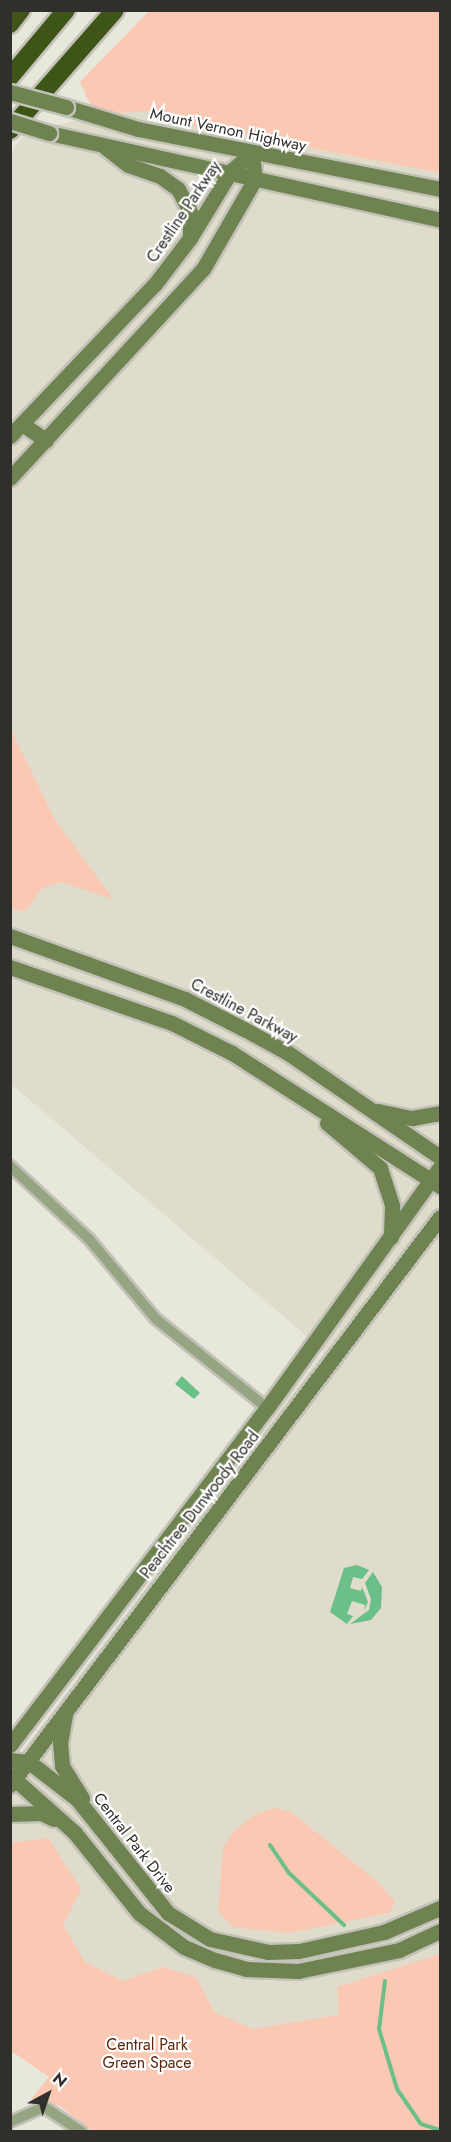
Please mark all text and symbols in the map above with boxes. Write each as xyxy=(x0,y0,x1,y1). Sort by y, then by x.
street label: Mount Vernon Highway xyxy=(148,104,308,156)
street label: Crestline Parkway xyxy=(143,158,225,266)
street label: Crestline Parkway xyxy=(187,975,301,1047)
street label: Peachtree Dunwoody Road xyxy=(136,1427,264,1583)
street label: Central Park Drive xyxy=(89,1789,179,1897)
park label: Central Park Green Space xyxy=(103,2035,191,2073)
north arrow xyxy=(18,2064,78,2124)
text: N xyxy=(48,2067,72,2093)

